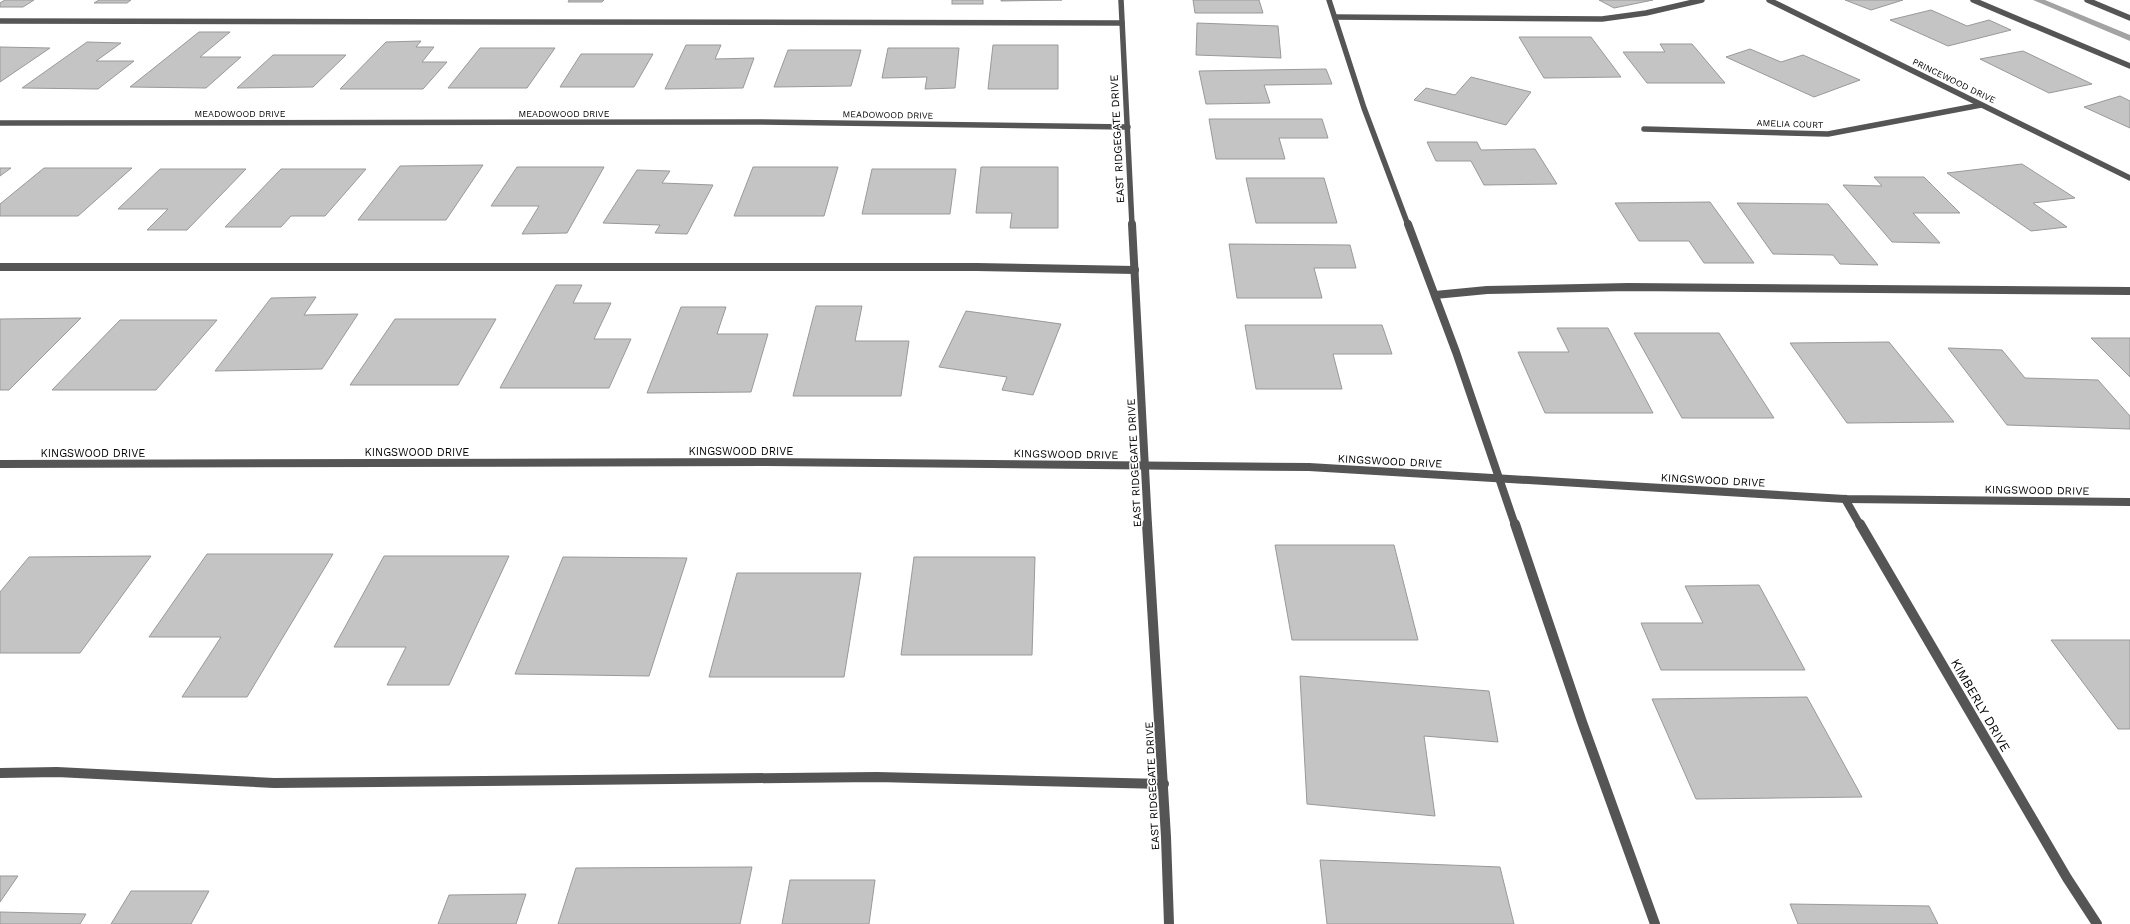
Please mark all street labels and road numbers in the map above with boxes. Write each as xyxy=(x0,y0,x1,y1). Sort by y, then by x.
street label: PRINCEWOOD DRIVE xyxy=(1911,57,1997,106)
street label: EAST RIDGEGATE DRIVE xyxy=(1108,74,1127,204)
street label: MEADOWOOD DRIVE xyxy=(195,109,286,119)
street label: MEADOWOOD DRIVE xyxy=(519,109,610,119)
street label: MEADOWOOD DRIVE xyxy=(842,109,934,121)
street label: AMELIA COURT xyxy=(1757,118,1824,130)
street label: EAST RIDGEGATE DRIVE xyxy=(1125,398,1144,528)
street label: KINGSWOOD DRIVE xyxy=(689,445,793,458)
street label: KINGSWOOD DRIVE xyxy=(365,446,469,459)
street label: KINGSWOOD DRIVE xyxy=(41,447,145,460)
street label: KINGSWOOD DRIVE xyxy=(1014,447,1118,462)
street label: KINGSWOOD DRIVE xyxy=(1337,452,1443,471)
street label: KINGSWOOD DRIVE xyxy=(1660,471,1766,490)
street label: KINGSWOOD DRIVE xyxy=(1985,483,2089,498)
street label: KIMBERLY DRIVE xyxy=(1948,656,2013,755)
street label: EAST RIDGEGATE DRIVE xyxy=(1143,721,1162,851)

